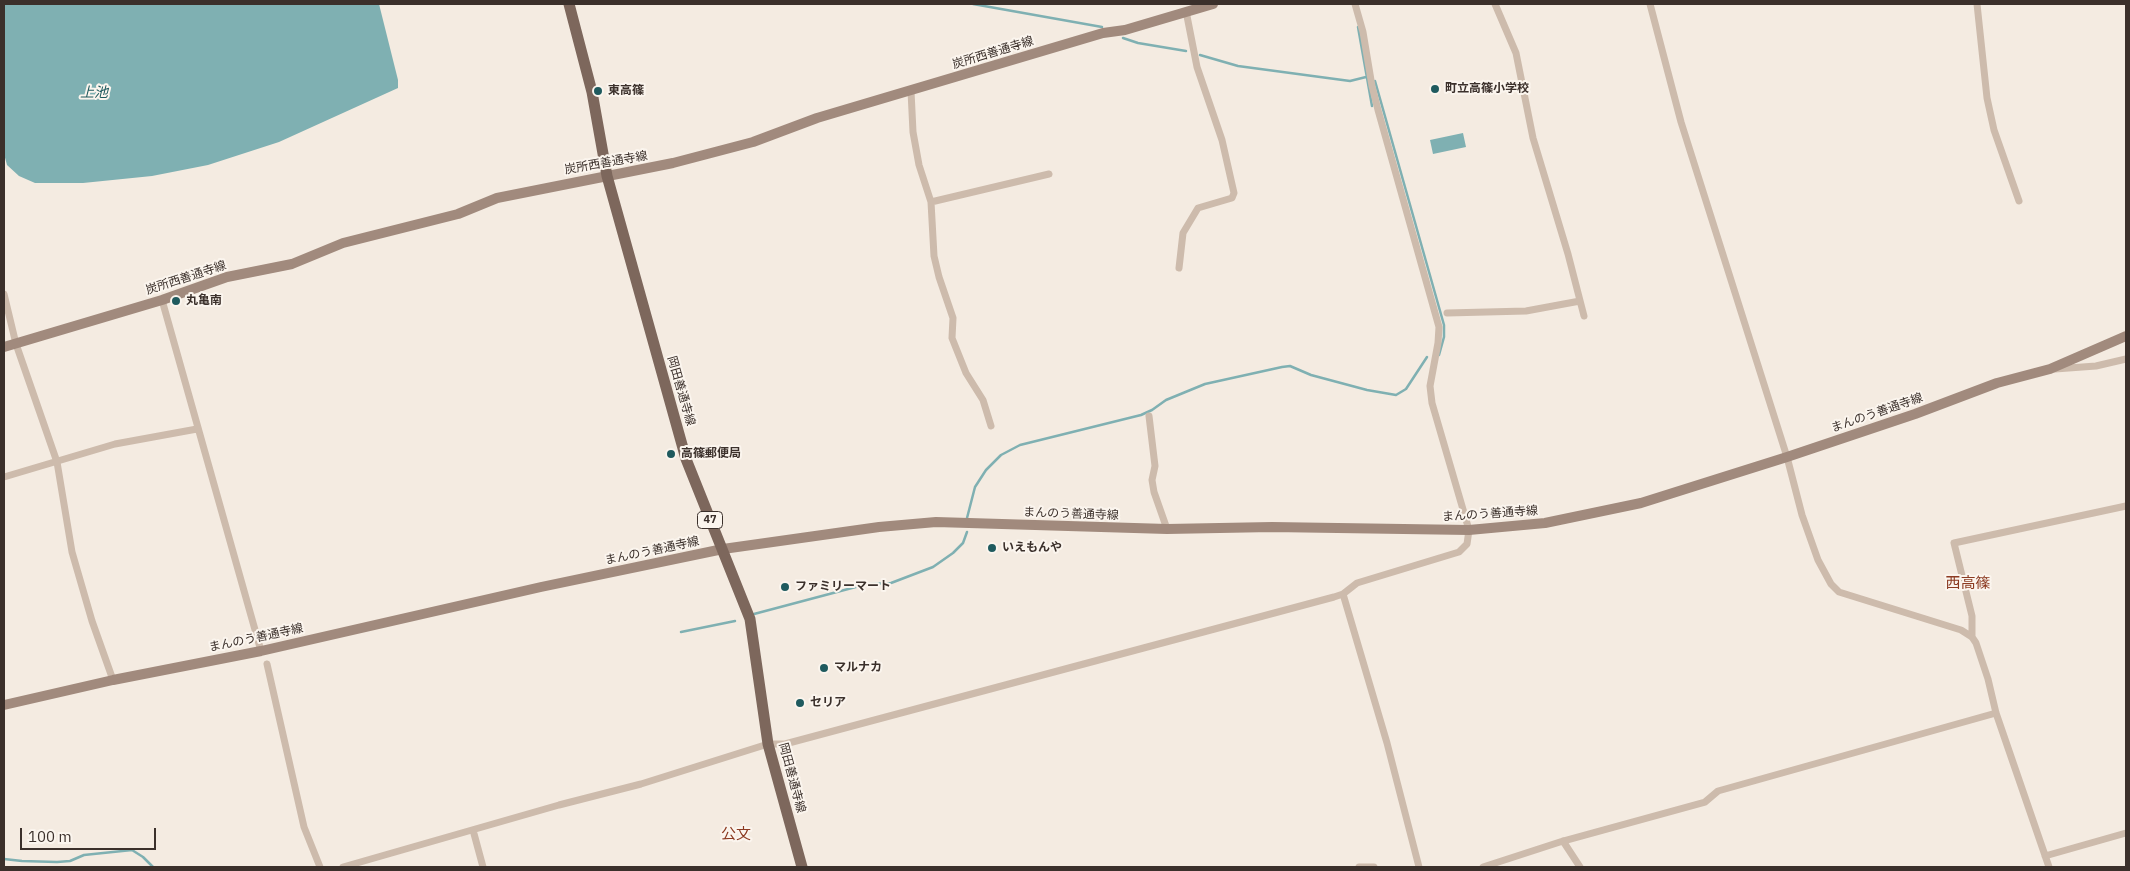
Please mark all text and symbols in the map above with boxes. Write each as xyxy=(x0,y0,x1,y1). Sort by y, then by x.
street label: 炭所西善通寺線 xyxy=(951,34,1035,72)
place label: 町立高篠小学校 xyxy=(1445,82,1529,96)
marker: 町立高篠小学校 xyxy=(1429,83,1441,95)
place label: 東高篠 xyxy=(608,84,644,98)
water label: 上池 xyxy=(80,85,108,101)
marker: 東高篠 xyxy=(592,85,604,97)
street label: 炭所西善通寺線 xyxy=(563,149,649,177)
street label: 炭所西善通寺線 xyxy=(144,258,228,298)
place label: 丸亀南 xyxy=(186,294,222,308)
marker: 丸亀南 xyxy=(170,295,182,307)
street label: 岡田善通寺線 xyxy=(664,354,698,428)
street label: まんのう善通寺線 xyxy=(1829,391,1925,435)
place label: 高篠郵便局 xyxy=(681,447,741,461)
marker: 高篠郵便局 xyxy=(665,448,677,460)
street label: まんのう善通寺線 xyxy=(1442,503,1538,525)
street label: まんのう善通寺線 xyxy=(1023,505,1119,523)
road number: 47 xyxy=(698,512,722,528)
street label: まんのう善通寺線 xyxy=(604,534,700,568)
place label: いえもんや xyxy=(1002,541,1062,555)
marker: いえもんや xyxy=(986,542,998,554)
district label: 西高篠 xyxy=(1946,575,1990,593)
place label: ファミリーマート xyxy=(795,580,891,594)
marker: ファミリーマート xyxy=(779,581,791,593)
street label: まんのう善通寺線 xyxy=(208,621,304,655)
place label: マルナカ xyxy=(834,661,882,675)
marker: マルナカ xyxy=(818,662,830,674)
place label: セリア xyxy=(810,696,846,710)
marker: セリア xyxy=(794,697,806,709)
street label: 岡田善通寺線 xyxy=(776,741,808,815)
scale bar xyxy=(22,818,159,850)
district label: 公文 xyxy=(721,826,751,844)
text: 100 m xyxy=(28,827,72,846)

